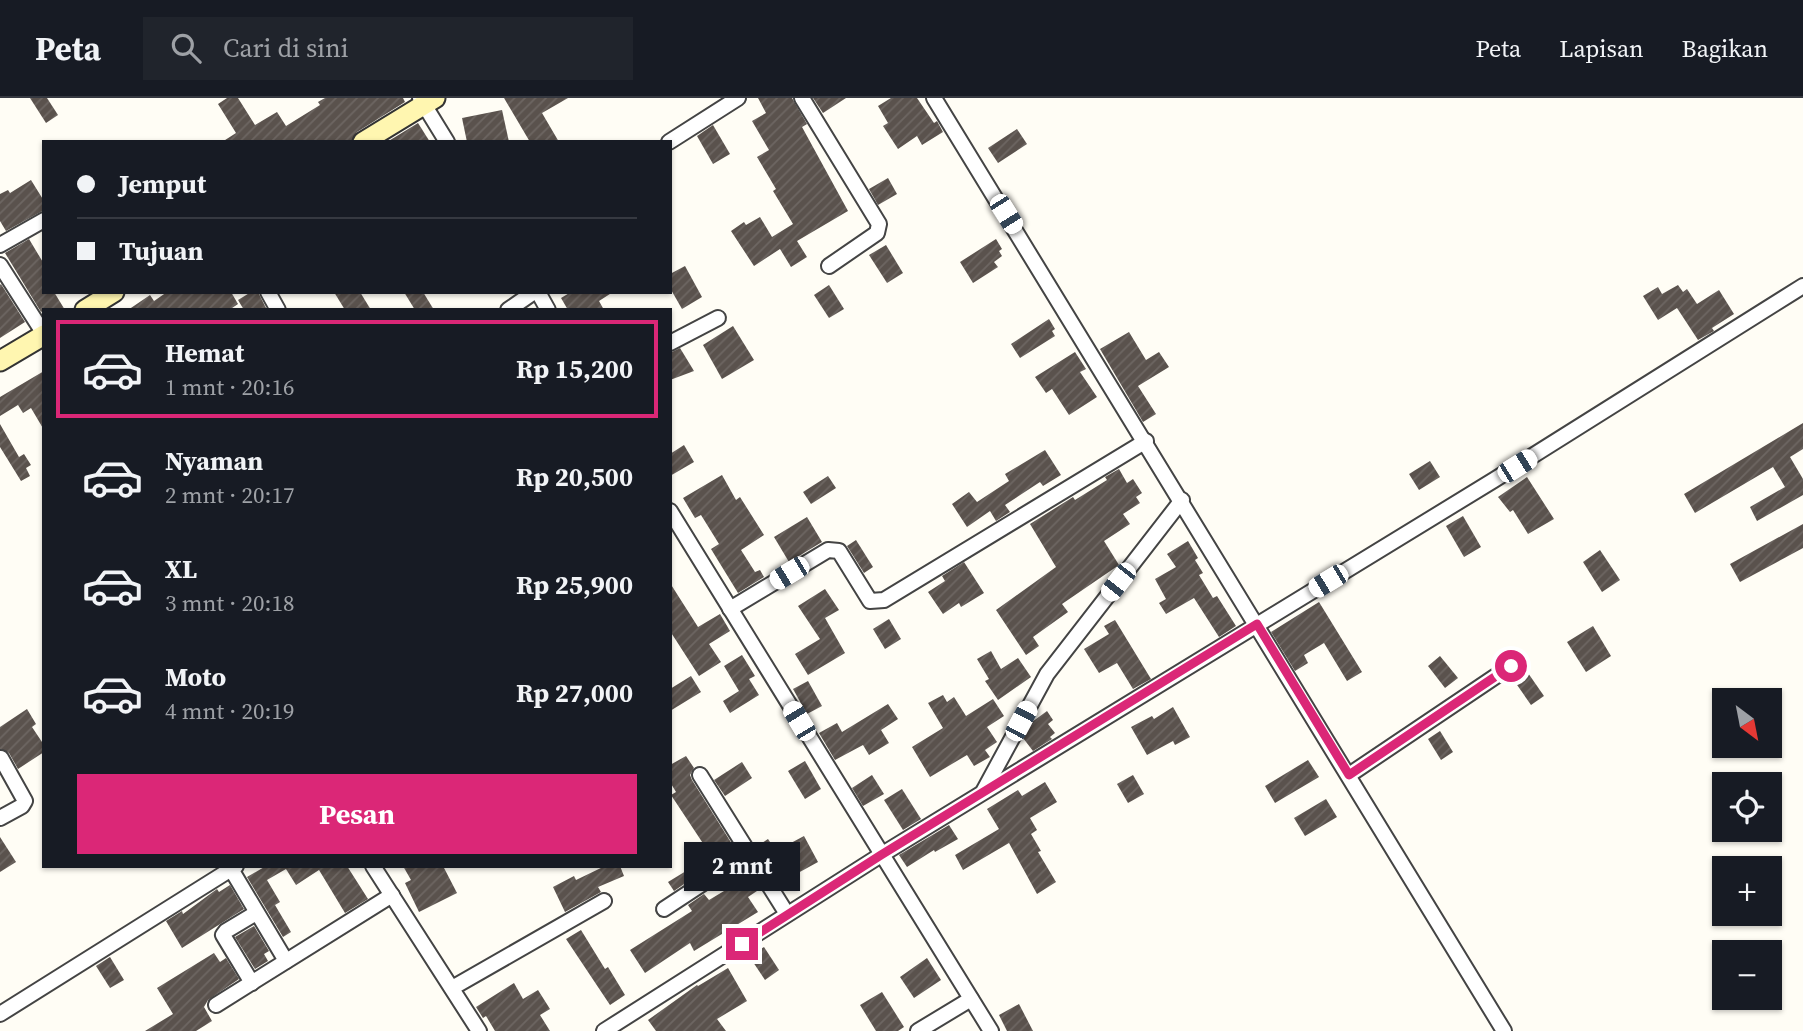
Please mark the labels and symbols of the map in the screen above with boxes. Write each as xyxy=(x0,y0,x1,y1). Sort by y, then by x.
car xyxy=(986,191,1027,237)
car xyxy=(1494,446,1541,486)
car xyxy=(766,553,813,593)
car xyxy=(1097,559,1140,605)
car xyxy=(1305,561,1352,601)
route start xyxy=(1495,650,1527,682)
north arrow xyxy=(1712,688,1782,758)
car xyxy=(780,698,819,744)
car xyxy=(1002,698,1041,744)
callout: 2 mnt xyxy=(684,842,800,892)
route end xyxy=(726,928,758,960)

